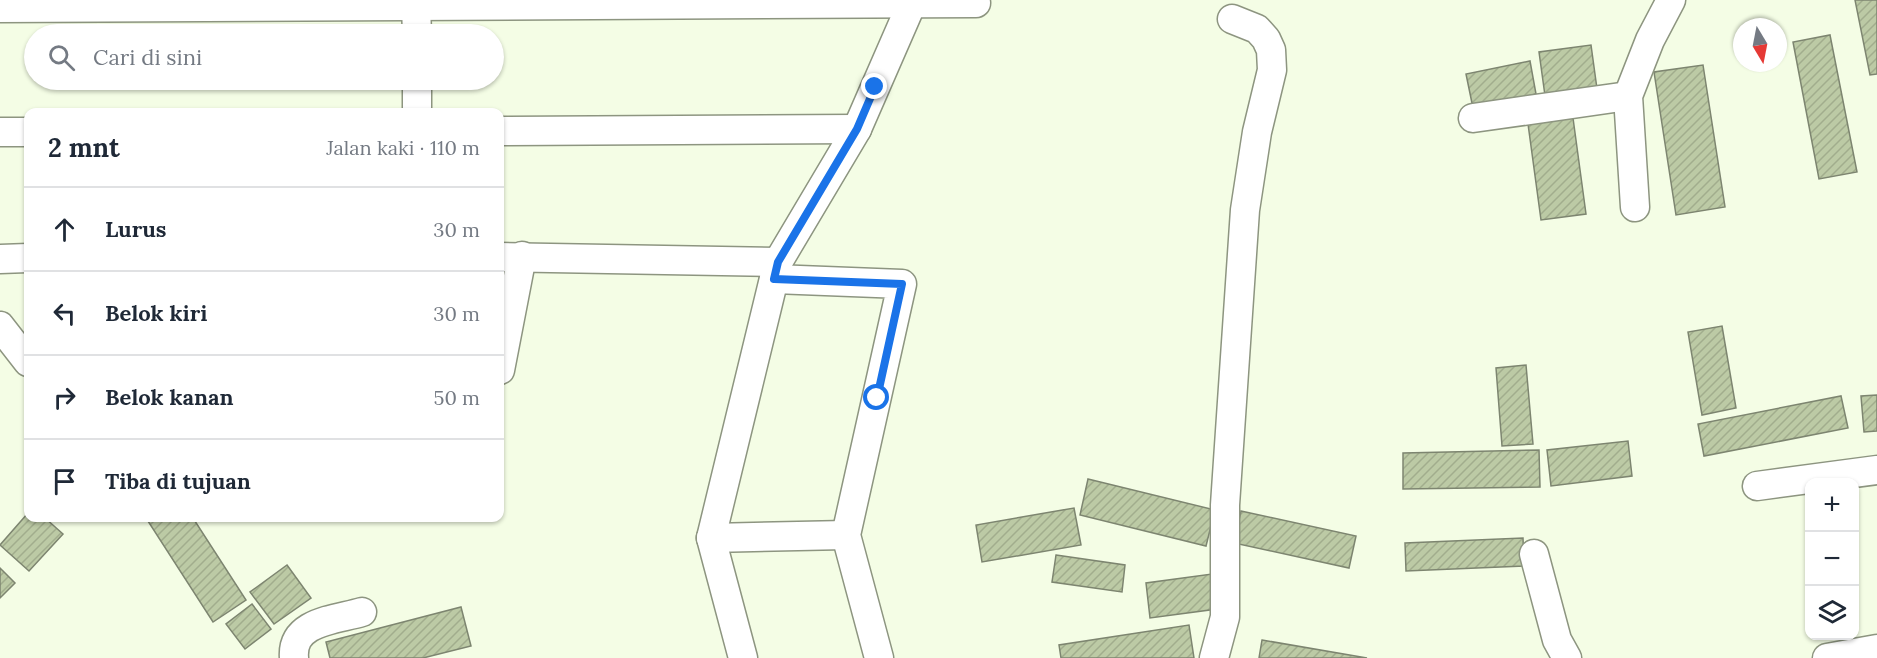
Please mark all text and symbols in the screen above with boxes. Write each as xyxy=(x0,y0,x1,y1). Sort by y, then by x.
north arrow xyxy=(1733,18,1787,72)
search box xyxy=(24,24,504,90)
icon: search xyxy=(45,41,78,74)
text: Cari di sini xyxy=(93,43,202,71)
route end xyxy=(861,73,887,99)
text: 2 mnt xyxy=(48,131,120,164)
text: Jalan kaki · 110 m xyxy=(326,135,480,160)
icon: ahead xyxy=(48,213,81,246)
text: Lurus xyxy=(105,215,167,243)
text: 30 m xyxy=(433,217,480,242)
icon: left xyxy=(48,297,81,330)
text: Belok kiri xyxy=(105,299,207,327)
text: 30 m xyxy=(433,301,480,326)
icon: right xyxy=(48,381,81,414)
text: Belok kanan xyxy=(105,383,234,411)
route start xyxy=(863,384,889,410)
text: 50 m xyxy=(434,385,480,410)
icon: arrive xyxy=(48,465,81,498)
text: Tiba di tujuan xyxy=(105,467,251,495)
map controls xyxy=(1805,478,1859,640)
button: + xyxy=(1805,478,1859,532)
button: − xyxy=(1805,532,1859,586)
button: layers xyxy=(1805,586,1859,640)

